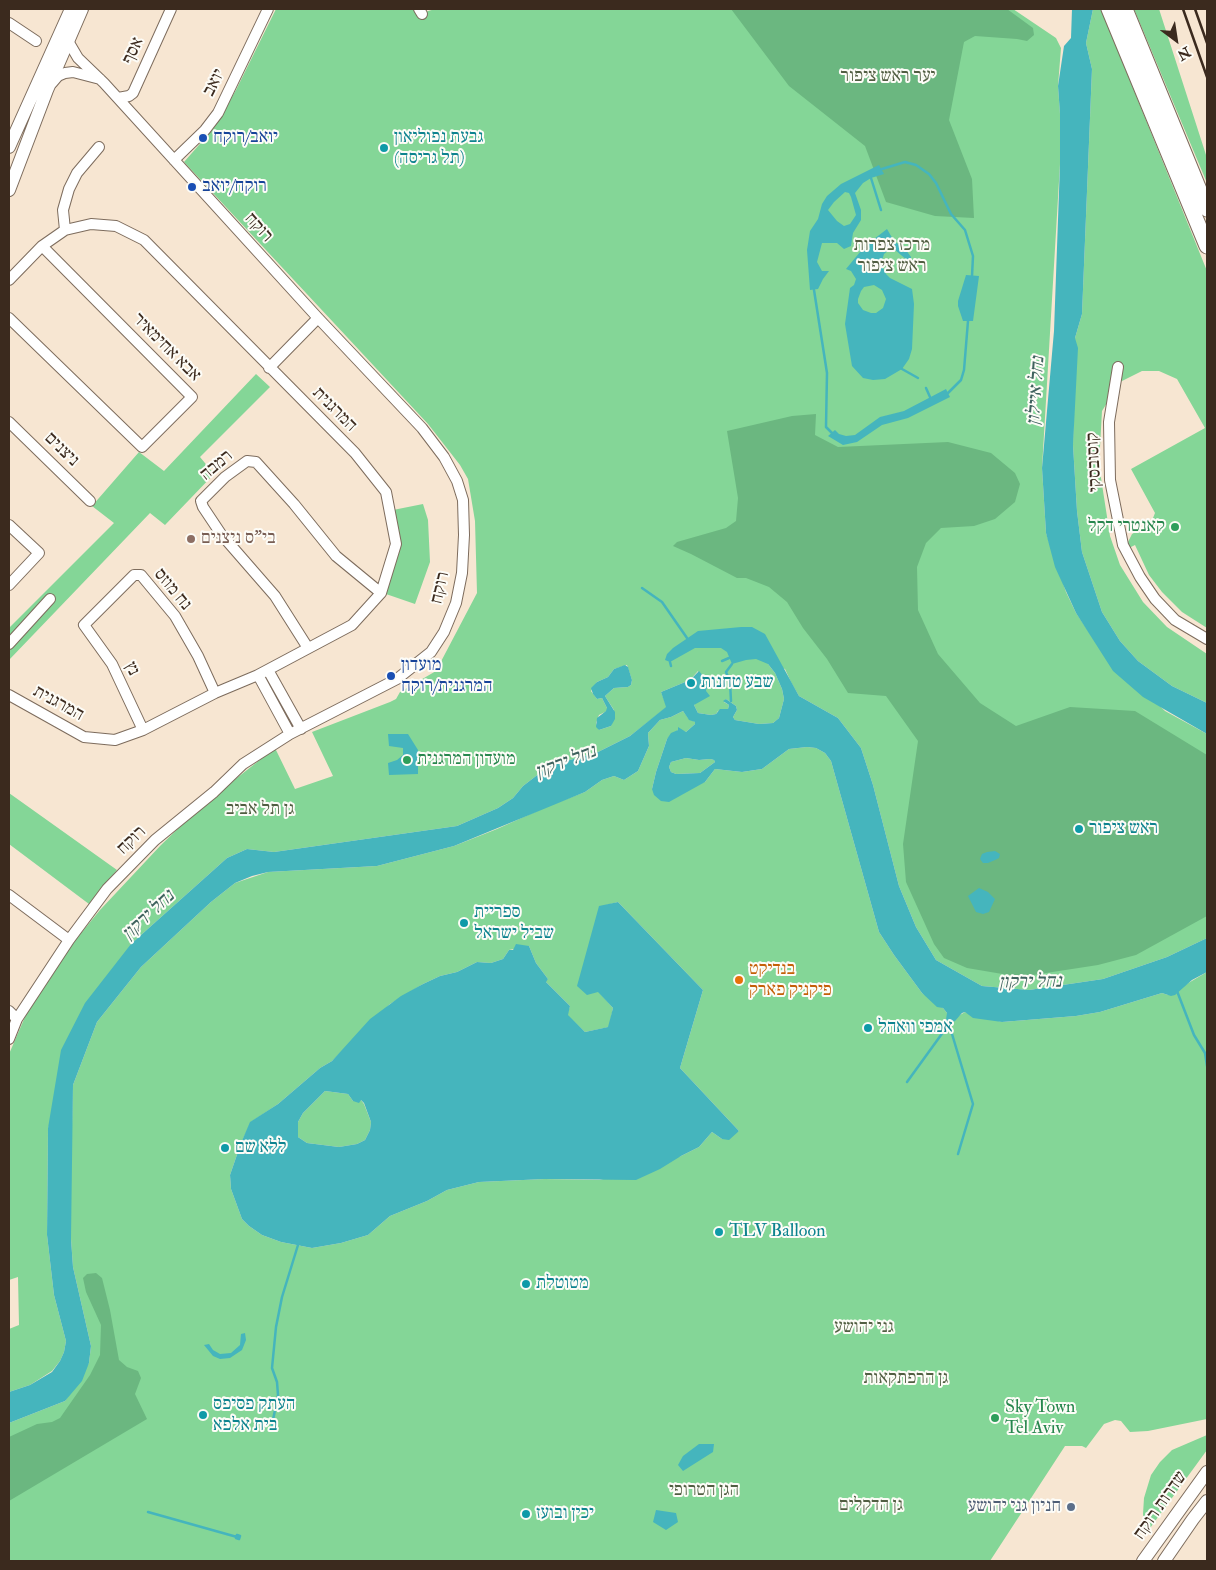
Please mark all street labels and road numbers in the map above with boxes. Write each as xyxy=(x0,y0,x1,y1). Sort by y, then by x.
street label: אסף xyxy=(118,34,150,68)
street label: יואב xyxy=(199,66,231,100)
street label: רוקח xyxy=(239,209,277,247)
street label: אבא אחימאיר xyxy=(127,309,205,387)
street label: המרגנית xyxy=(307,383,361,437)
street label: ניצנים xyxy=(39,428,83,472)
street label: קוסובסקי xyxy=(1083,432,1107,492)
street label: רמבה xyxy=(196,446,238,486)
street label: נח מוזס xyxy=(148,565,196,615)
street label: רוקח xyxy=(427,570,455,606)
street label: נץ xyxy=(118,658,144,680)
street label: המרגנית xyxy=(29,681,87,727)
street label: רוקח xyxy=(113,822,151,860)
street label: שדרות רוקח xyxy=(1130,1468,1192,1544)

